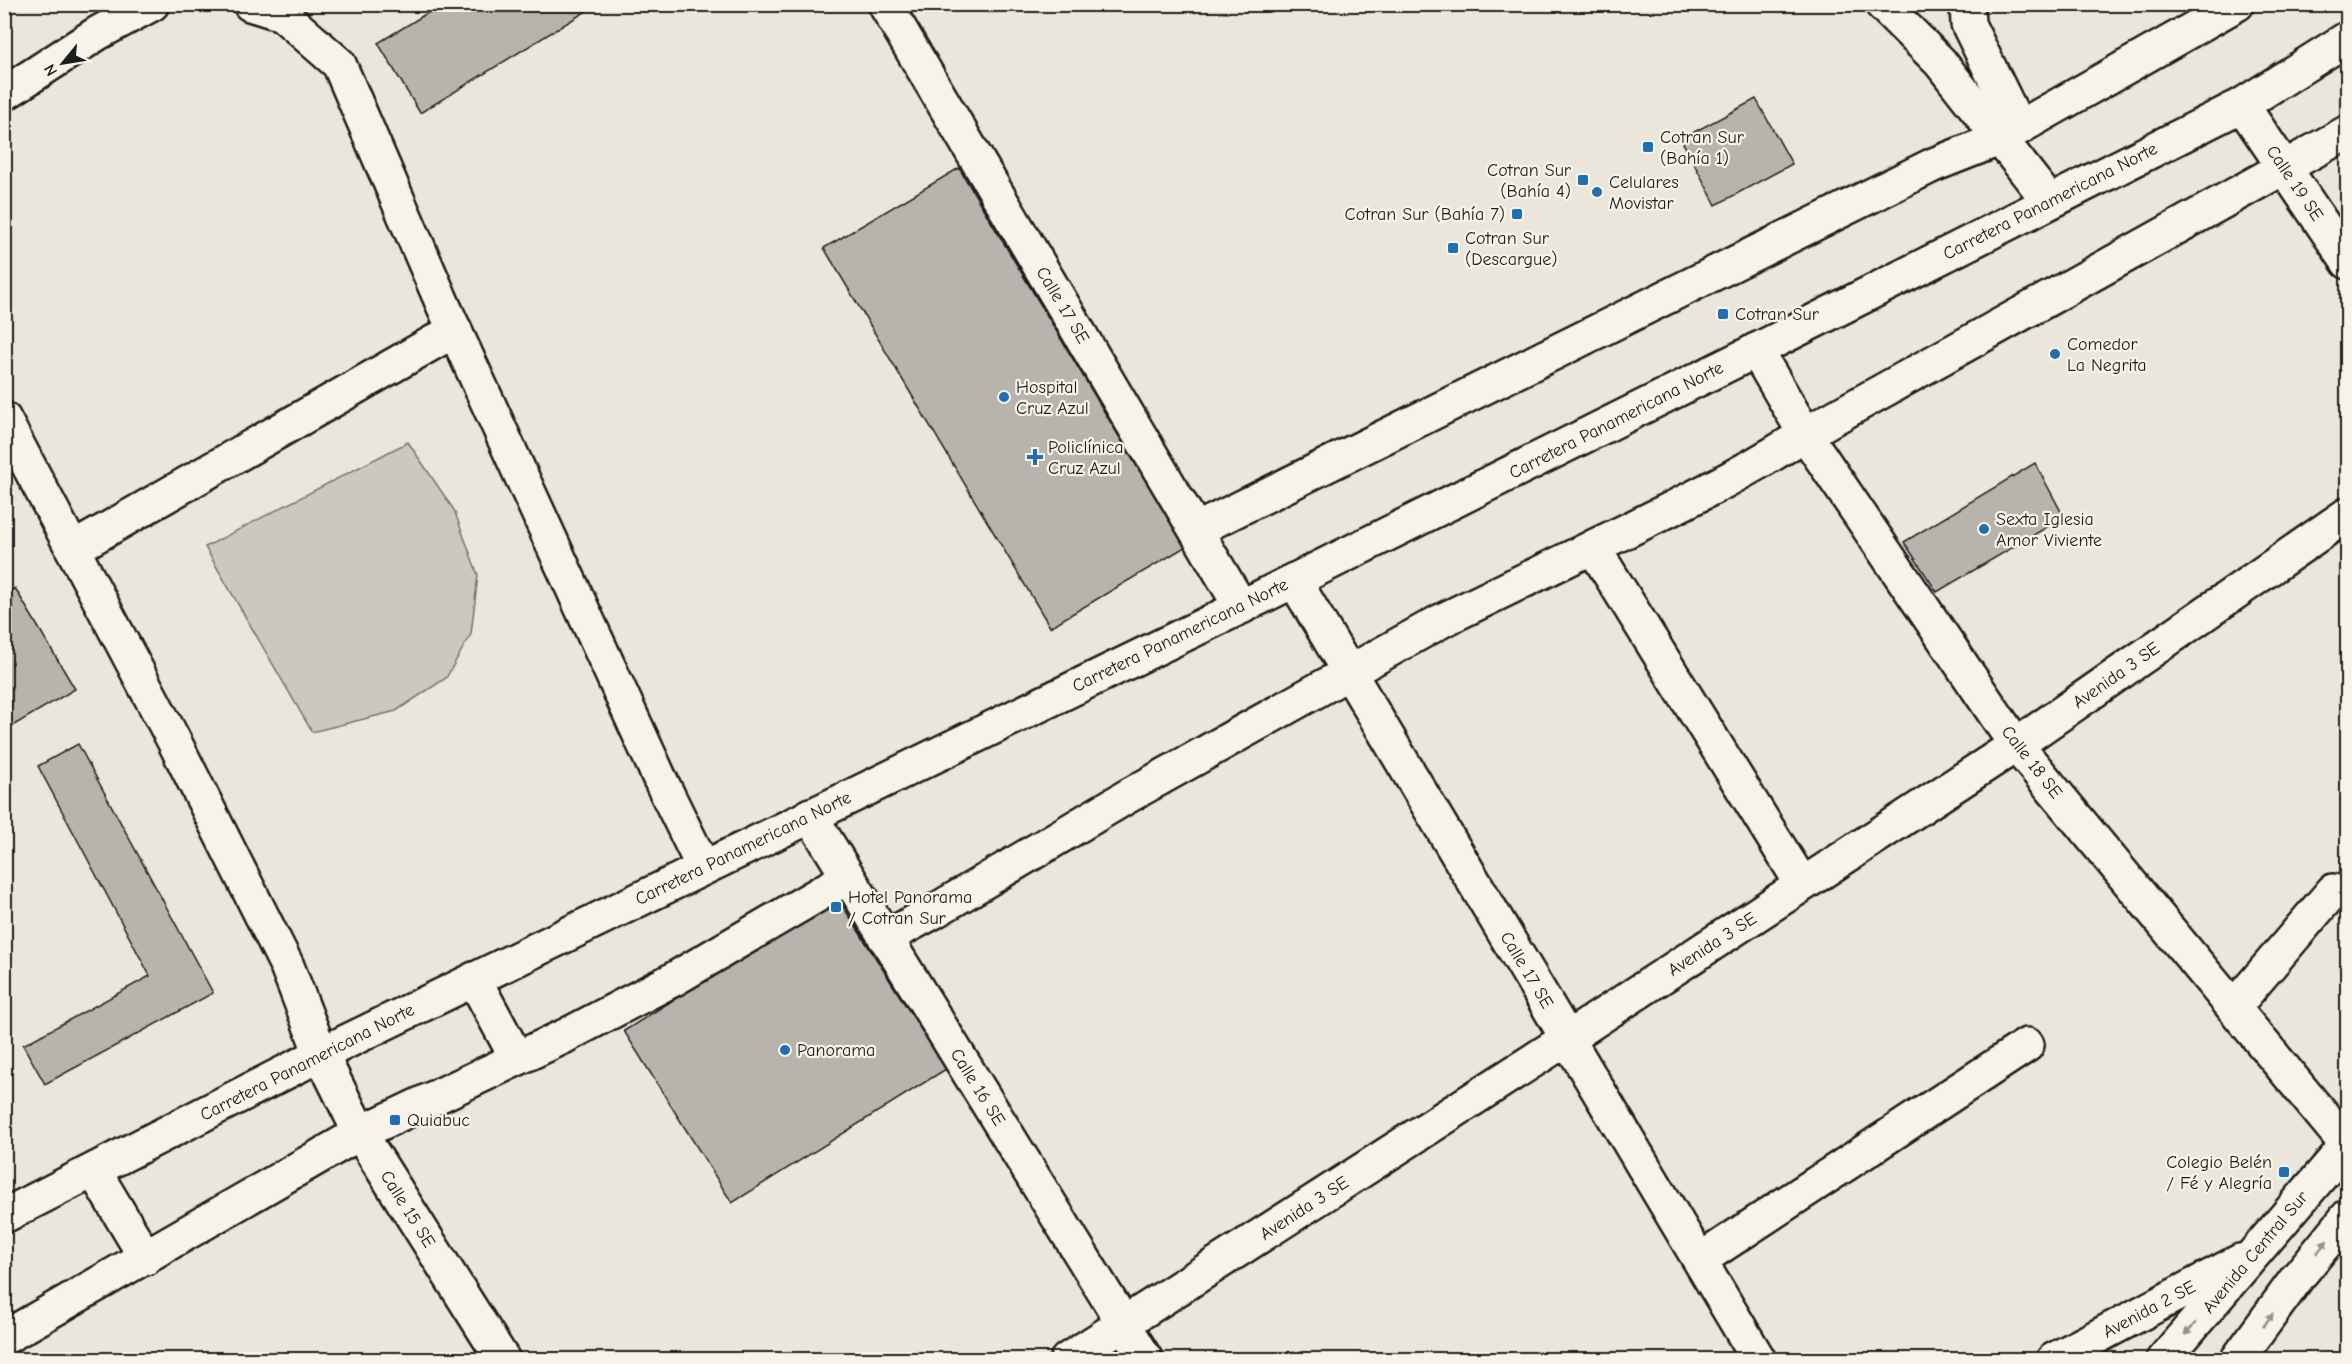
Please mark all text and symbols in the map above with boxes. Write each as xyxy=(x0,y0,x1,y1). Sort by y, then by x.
north arrow xyxy=(33,33,93,93)
text: N xyxy=(40,61,61,79)
place label: Cotran Sur (Bahía 1) xyxy=(1660,127,1745,169)
street label: Carretera Panamericana Norte xyxy=(1940,138,2161,265)
marker: Cotran Sur (Bahía 1) xyxy=(1641,140,1655,154)
street label: Calle 19 SE xyxy=(2262,141,2328,225)
place label: Cotran Sur (Bahía 4) xyxy=(1487,160,1572,202)
place label: Celulares Movistar xyxy=(1609,172,1679,214)
marker: Cotran Sur (Bahía 4) xyxy=(1576,173,1590,187)
marker: Celulares Movistar xyxy=(1590,185,1604,199)
place label: Cotran Sur (Bahía 7) xyxy=(1345,204,1505,225)
marker: Cotran Sur (Bahía 7) xyxy=(1510,207,1524,221)
place label: Cotran Sur (Descargue) xyxy=(1465,228,1558,270)
marker: Cotran Sur (Descargue) xyxy=(1446,241,1460,255)
street label: Calle 17 SE xyxy=(1032,263,1094,348)
place label: Cotran Sur xyxy=(1735,304,1820,325)
marker: Cotran Sur xyxy=(1716,307,1730,321)
place label: Comedor La Negrita xyxy=(2067,334,2147,376)
marker: Comedor La Negrita xyxy=(2048,347,2062,361)
street label: Carretera Panamericana Norte xyxy=(1506,357,1727,484)
place label: Hospital Cruz Azul xyxy=(1016,377,1089,419)
marker: Hospital Cruz Azul xyxy=(997,390,1011,404)
place label: Policlínica Cruz Azul xyxy=(1048,437,1124,479)
marker: Policlínica Cruz Azul xyxy=(1026,448,1044,466)
place label: Sexta Iglesia Amor Viviente xyxy=(1996,509,2102,551)
marker: Sexta Iglesia Amor Viviente xyxy=(1977,522,1991,536)
street label: Carretera Panamericana Norte xyxy=(1069,574,1292,697)
street label: Avenida 3 SE xyxy=(2069,638,2164,713)
street label: Calle 18 SE xyxy=(1997,722,2067,803)
street label: Carretera Panamericana Norte xyxy=(632,787,855,910)
place label: Hotel Panorama / Cotran Sur xyxy=(848,887,972,929)
marker: Hotel Panorama / Cotran Sur xyxy=(829,900,843,914)
street label: Avenida 3 SE xyxy=(1664,908,1761,981)
street label: Calle 17 SE xyxy=(1496,928,1558,1013)
street label: Carretera Panamericana Norte xyxy=(197,999,418,1126)
place label: Panorama xyxy=(797,1040,875,1061)
marker: Panorama xyxy=(778,1043,792,1057)
street label: Calle 16 SE xyxy=(946,1045,1010,1130)
place label: Quiabuc xyxy=(407,1110,470,1131)
marker: Quiabuc xyxy=(388,1113,402,1127)
place label: Colegio Belén / Fé y Alegría xyxy=(2166,1152,2272,1194)
marker: Colegio Belén / Fé y Alegría xyxy=(2277,1165,2291,1179)
street label: Calle 15 SE xyxy=(376,1167,440,1252)
street label: Avenida 3 SE xyxy=(1256,1172,1353,1245)
street label: Avenida Central Sur xyxy=(2198,1186,2313,1318)
one-way arrow xyxy=(2315,1239,2328,1254)
street label: Avenida 2 SE xyxy=(2099,1276,2199,1343)
one-way arrow xyxy=(2262,1312,2274,1328)
one-way arrow xyxy=(2184,1321,2197,1336)

